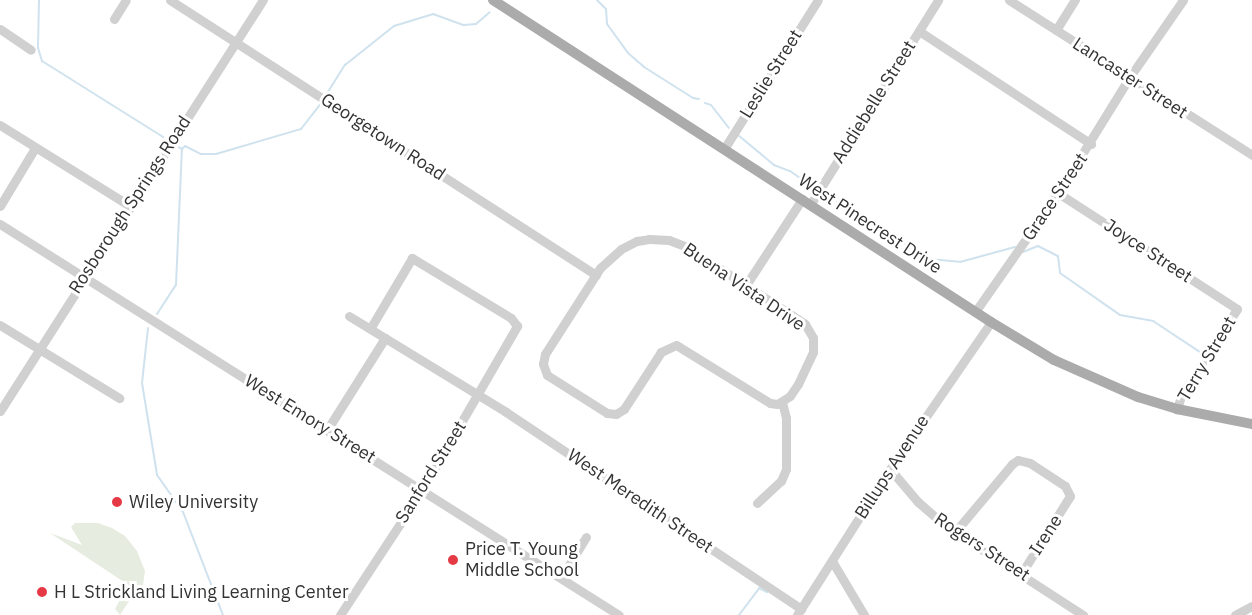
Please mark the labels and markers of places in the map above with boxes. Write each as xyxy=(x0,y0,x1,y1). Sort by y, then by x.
place label: Wiley University xyxy=(129,491,258,513)
marker: Wiley University xyxy=(110,495,124,509)
place label: Price T. Young Middle School xyxy=(465,539,579,582)
marker: Price T. Young Middle School xyxy=(446,553,460,567)
place label: H L Strickland Living Learning Center xyxy=(54,581,349,603)
marker: H L Strickland Living Learning Center xyxy=(35,585,49,599)

